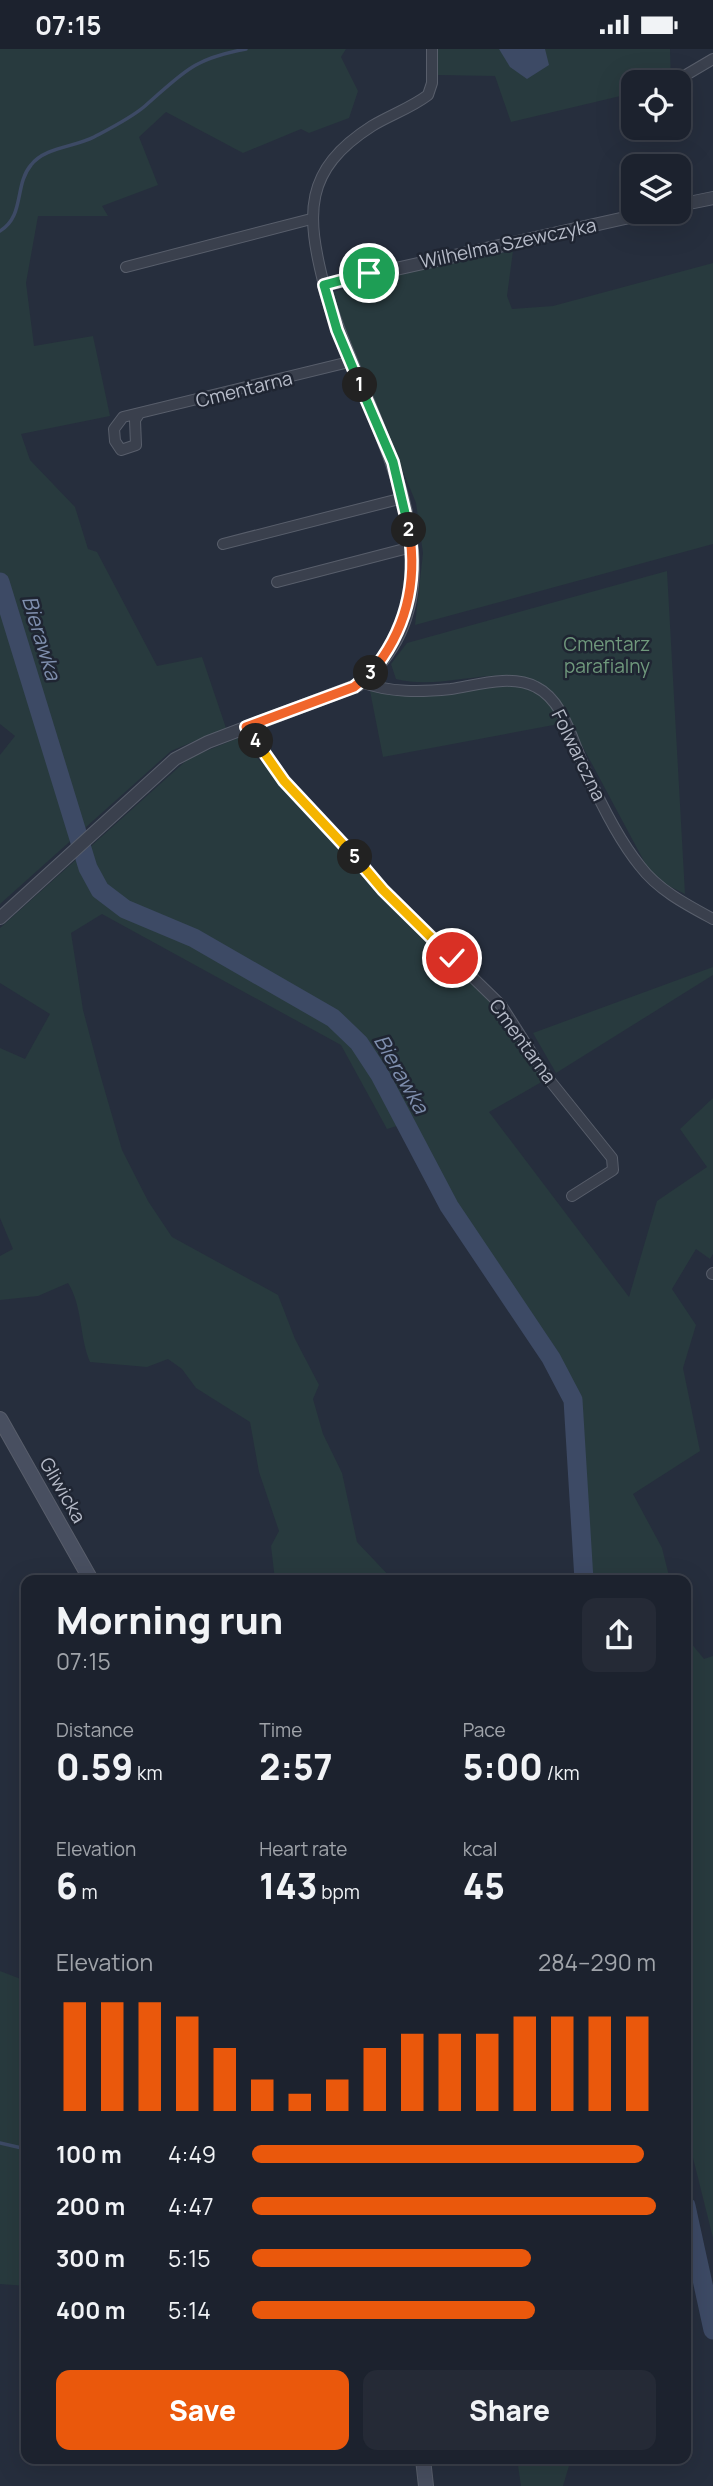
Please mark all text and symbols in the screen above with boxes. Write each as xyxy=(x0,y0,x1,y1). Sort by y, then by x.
text: 07:15 xyxy=(35,7,102,43)
map controls xyxy=(621,70,691,224)
button: locate xyxy=(621,70,691,140)
button: layers xyxy=(621,154,691,224)
street label: Wilhelma Szewczyka xyxy=(417,212,599,274)
pin xyxy=(339,243,399,303)
icon: arrive xyxy=(350,254,388,292)
street label: Cmentarna xyxy=(193,364,295,414)
pin: 1 xyxy=(342,367,378,403)
text: 1 xyxy=(355,371,364,397)
pin: 2 xyxy=(392,512,426,547)
text: 2 xyxy=(403,516,414,542)
water label: Bierawka xyxy=(16,592,68,685)
park label: Cmentarz parafialny xyxy=(564,631,650,679)
pin: 3 xyxy=(354,655,388,691)
text: 3 xyxy=(365,659,376,685)
street label: Folwarczna xyxy=(546,705,612,805)
pin: 4 xyxy=(238,723,274,759)
text: 4 xyxy=(250,727,261,753)
pin: 5 xyxy=(338,839,372,875)
text: 5 xyxy=(349,843,360,869)
pin xyxy=(422,928,482,988)
icon: check xyxy=(433,939,471,977)
street label: Cmentarna xyxy=(484,993,562,1089)
water label: Bierawka xyxy=(368,1029,436,1119)
street label: Gliwicka xyxy=(34,1452,92,1528)
text: Morning run xyxy=(56,1593,283,1645)
button: share xyxy=(582,1598,656,1672)
text: 07:15 xyxy=(56,1645,111,1677)
text: Distance xyxy=(56,1717,134,1743)
text: Time xyxy=(259,1717,302,1743)
text: Pace xyxy=(463,1717,506,1743)
text: 0.59 xyxy=(56,1743,133,1791)
text: 2:57 xyxy=(259,1743,333,1791)
text: 5:00 xyxy=(463,1743,543,1791)
text: km xyxy=(133,1760,163,1786)
text: /km xyxy=(543,1760,580,1786)
text: Elevation xyxy=(56,1836,136,1862)
text: Heart rate xyxy=(259,1836,347,1862)
text: kcal xyxy=(463,1836,497,1862)
text: 6 xyxy=(56,1862,78,1910)
text: 143 xyxy=(259,1862,317,1910)
text: 45 xyxy=(463,1862,505,1910)
text: m xyxy=(78,1879,98,1905)
text: bpm xyxy=(317,1879,360,1905)
text: Elevation xyxy=(56,1946,153,1978)
text: 284–290 m xyxy=(538,1946,656,1978)
text: 100 m xyxy=(56,2138,122,2170)
text: 4:49 xyxy=(168,2138,216,2170)
text: 200 m xyxy=(56,2190,125,2222)
text: 4:47 xyxy=(168,2190,214,2222)
text: 300 m xyxy=(56,2242,125,2274)
text: 5:15 xyxy=(168,2242,210,2274)
text: 400 m xyxy=(56,2294,126,2326)
text: 5:14 xyxy=(168,2294,211,2326)
button: Save xyxy=(56,2370,349,2450)
button: Share xyxy=(363,2370,656,2450)

